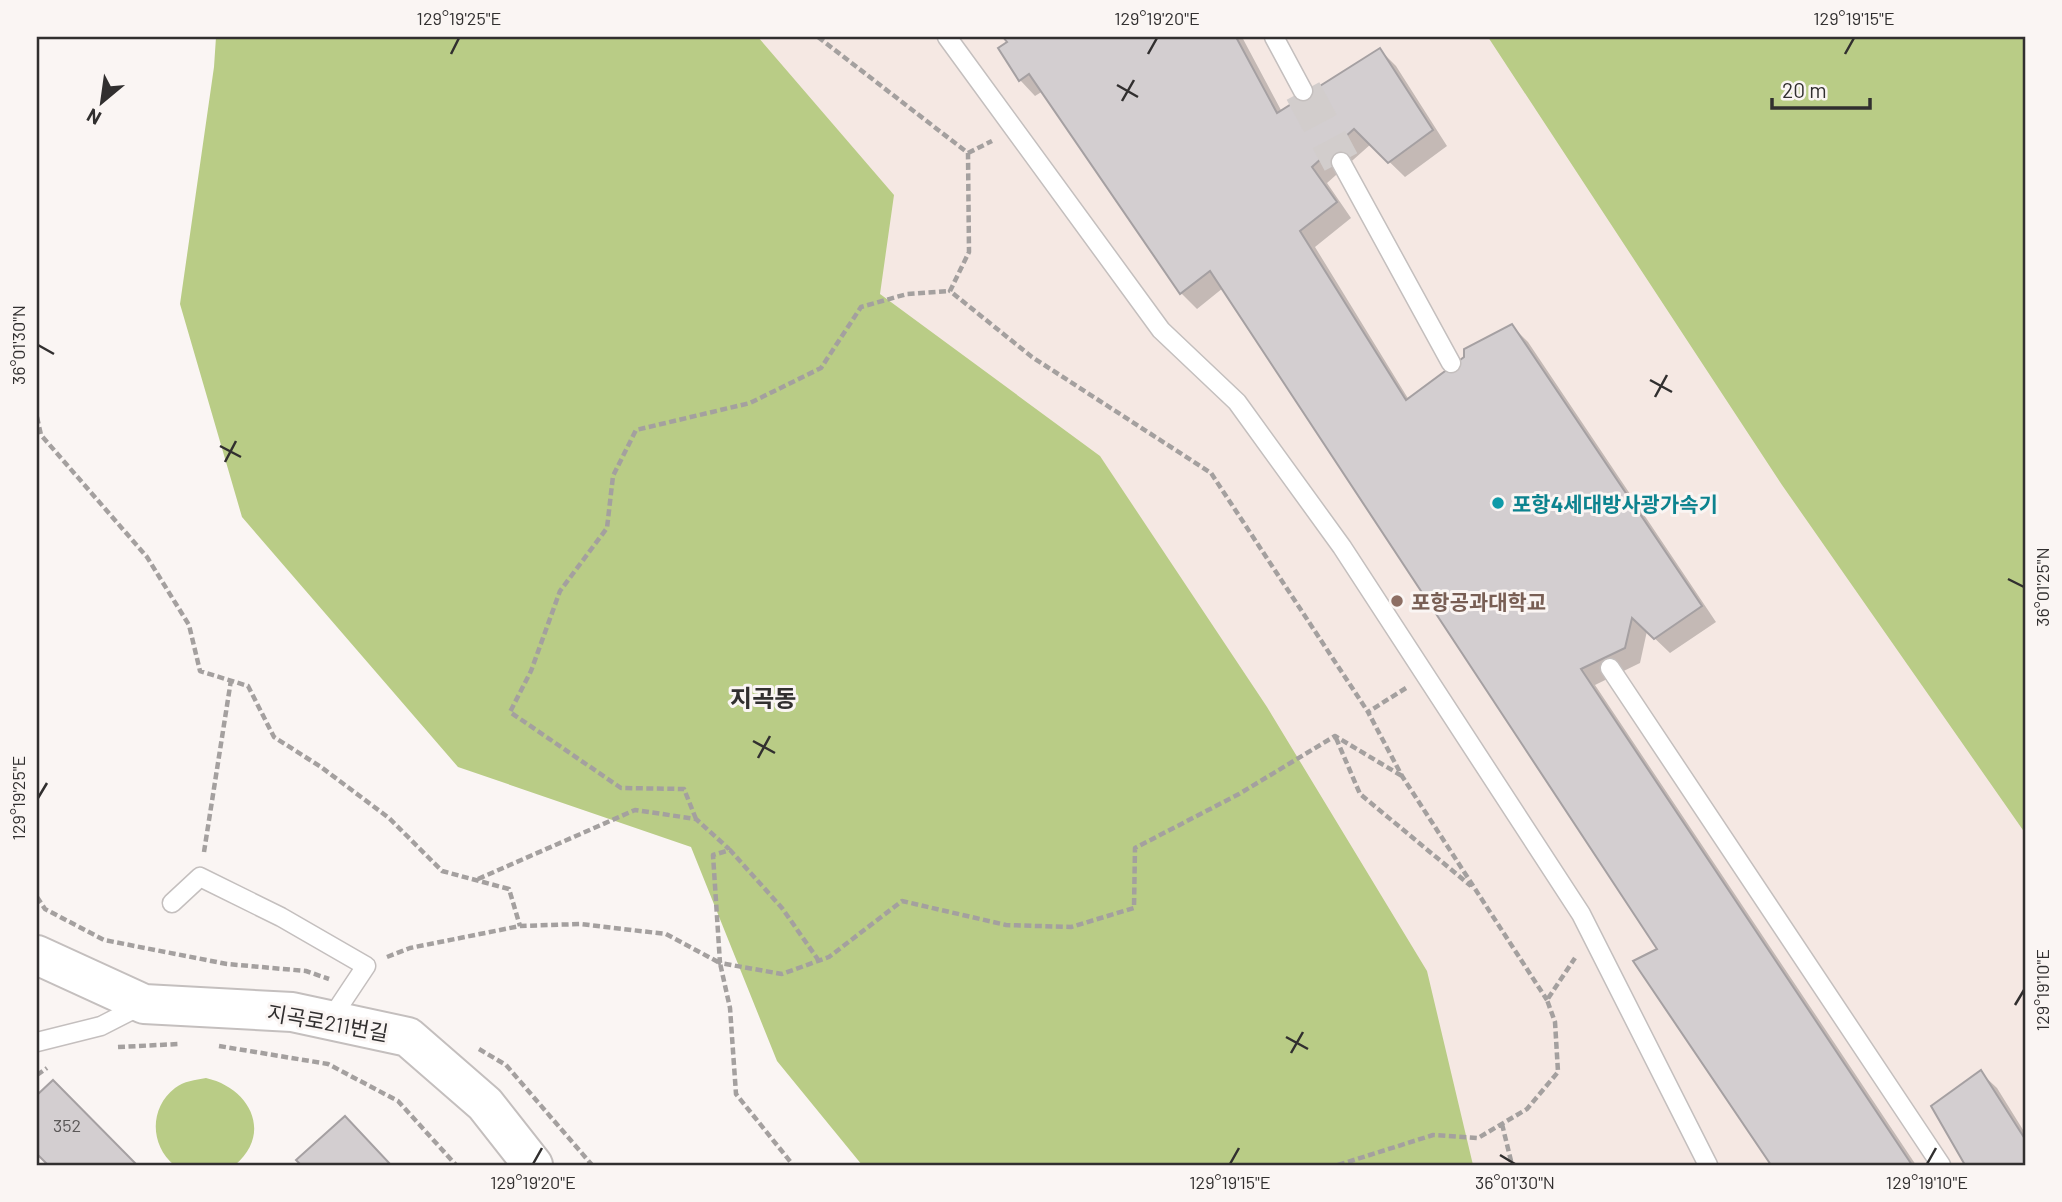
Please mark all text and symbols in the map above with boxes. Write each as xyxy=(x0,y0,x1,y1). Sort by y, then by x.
text: 129°19'25"E xyxy=(417,7,501,29)
text: 129°19'20"E xyxy=(1114,7,1200,29)
text: 129°19'15"E xyxy=(1813,7,1895,29)
north arrow xyxy=(66,66,136,136)
scale bar xyxy=(1772,66,1870,110)
text: 20 m xyxy=(1782,77,1827,102)
text: N xyxy=(82,104,105,130)
text: 36°01'30"N xyxy=(7,305,29,385)
place label: 포항4세대방사광가속기 xyxy=(1512,491,1718,516)
marker: 포항4세대방사광가속기 xyxy=(1490,495,1506,511)
text: 36°01'25"N xyxy=(2031,547,2053,627)
place label: 포항공과대학교 xyxy=(1411,589,1546,614)
marker: 포항공과대학교 xyxy=(1389,593,1405,609)
district label: 지곡동 xyxy=(730,683,796,712)
text: 129°19'25"E xyxy=(7,756,29,840)
text: 129°19'10"E xyxy=(2031,949,2053,1031)
street label: 지곡로211번길 xyxy=(266,999,390,1045)
house number: 352 xyxy=(53,1114,81,1136)
text: 129°19'20"E xyxy=(490,1171,576,1193)
text: 129°19'15"E xyxy=(1189,1171,1271,1193)
text: 36°01'30"N xyxy=(1475,1171,1555,1193)
text: 129°19'10"E xyxy=(1886,1171,1968,1193)

